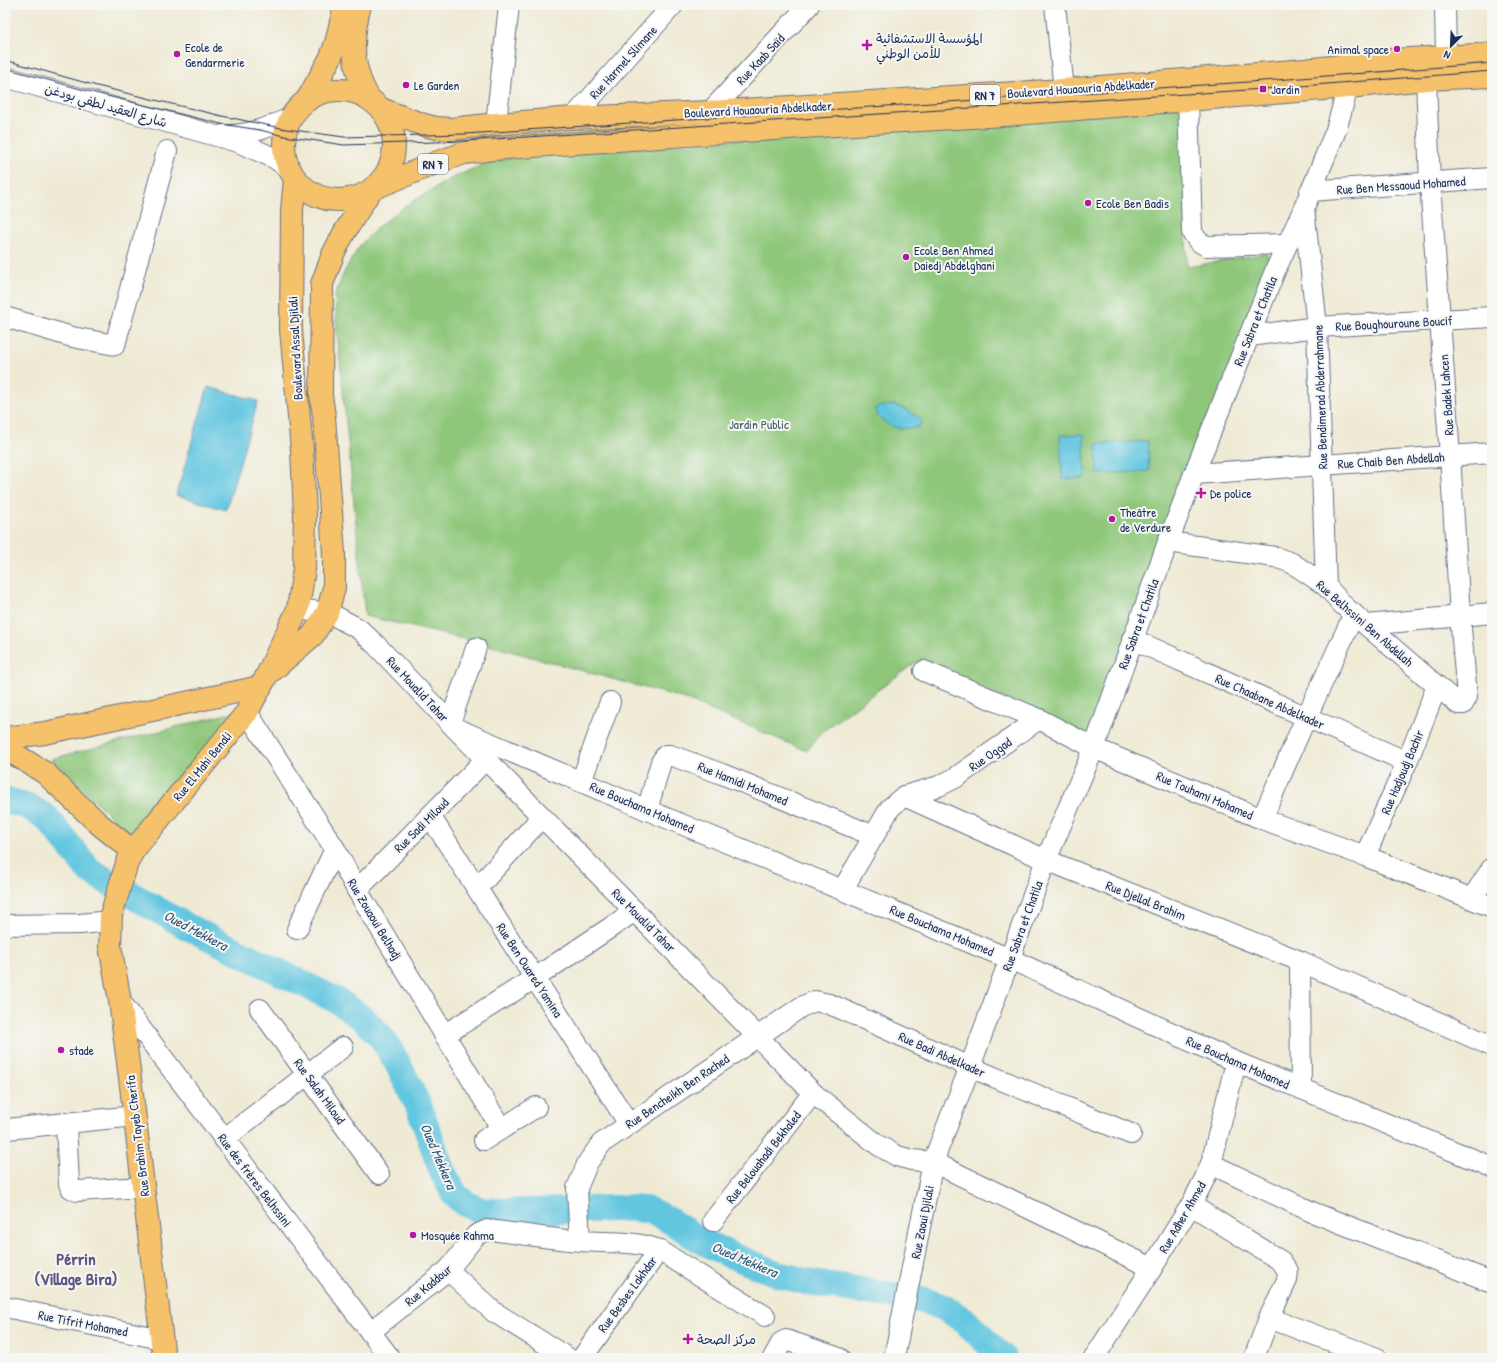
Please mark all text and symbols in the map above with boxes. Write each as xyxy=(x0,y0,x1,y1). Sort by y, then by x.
street label: Rue Harmel Slimane xyxy=(585,21,661,103)
north arrow xyxy=(1431,26,1471,66)
place label: المؤسسة الاستشفائية للأمن الوطني xyxy=(876,29,983,65)
street label: Rue Kaab Saïd xyxy=(732,30,788,88)
place label: Ecole de Gendarmerie xyxy=(185,38,245,71)
marker: المؤسسة الاستشفائية للأمن الوطني xyxy=(861,39,873,51)
place label: Animal space xyxy=(1328,40,1389,58)
marker: Animal space xyxy=(1392,44,1402,54)
text: N xyxy=(1441,47,1452,63)
marker: Ecole de Gendarmerie xyxy=(172,49,182,59)
street label: Boulevard Houaouria Abdelkader xyxy=(1006,74,1156,102)
place label: Le Garden xyxy=(414,76,460,94)
street label: شارع العقيد لطفي بودغن xyxy=(42,79,169,134)
marker: Le Garden xyxy=(401,80,411,90)
place label: Jardin xyxy=(1271,80,1300,98)
marker: Jardin xyxy=(1258,84,1268,94)
road number: RN 7 xyxy=(970,85,1000,105)
street label: Boulevard Houaouria Abdelkader xyxy=(684,96,832,122)
road number: RN 7 xyxy=(418,154,448,174)
street label: Rue Ben Messaoud Mohamed xyxy=(1336,172,1466,198)
place label: Ecole Ben Badis xyxy=(1096,194,1169,212)
marker: Ecole Ben Badis xyxy=(1083,198,1093,208)
place label: Ecole Ben Ahmed Daiedj Abdelghani xyxy=(914,241,995,274)
marker: Ecole Ben Ahmed Daiedj Abdelghani xyxy=(901,252,911,262)
street label: Rue Sabra et Chatila xyxy=(1229,274,1281,368)
street label: Boulevard Assal Djilali xyxy=(283,296,307,400)
street label: Rue Boughouroune Boucif xyxy=(1335,311,1453,335)
street label: Rue Bendimerad Abderrahmane xyxy=(1308,324,1332,470)
street label: Rue Badek Lahcen xyxy=(1434,354,1458,436)
park label: Jardin Public xyxy=(729,415,789,433)
street label: Rue Chaib Ben Abdellah xyxy=(1337,447,1445,473)
place label: De police xyxy=(1210,484,1252,502)
marker: De police xyxy=(1195,487,1207,499)
place label: Theâtre de Verdure xyxy=(1120,503,1171,536)
marker: Theâtre de Verdure xyxy=(1107,514,1117,524)
street label: Rue Sabra et Chatila xyxy=(1113,576,1163,672)
street label: Rue Belhssini Ben Abdellah xyxy=(1313,576,1418,671)
street label: Rue Moualid Tahar xyxy=(383,652,453,726)
street label: Rue Chaabane Abdelkader xyxy=(1213,669,1327,733)
street label: Rue El Mahi Benali xyxy=(168,727,236,805)
street label: Rue Hadjoudj Bachir xyxy=(1376,727,1428,817)
street label: Rue Oggad xyxy=(965,733,1015,775)
street label: Rue Hamidi Mohamed xyxy=(695,757,791,809)
street label: Rue Touhami Mohamed xyxy=(1154,766,1256,824)
street label: Rue Bouchama Mohamed xyxy=(587,777,697,837)
street label: Rue Sadi Miloud xyxy=(390,794,452,856)
street label: Rue Zouaoui Belhadj xyxy=(344,875,406,963)
street label: Rue Djellal Brahim xyxy=(1103,876,1189,924)
street label: Rue Sabra et Chatila xyxy=(997,878,1047,974)
street label: Rue Moualid Tahar xyxy=(608,884,680,956)
street label: Rue Bouchama Mohamed xyxy=(887,900,997,960)
water label: Oued Mekkera xyxy=(161,905,233,955)
street label: Rue Ben Ouared Yamina xyxy=(493,919,567,1021)
street label: Rue Badi Abdelkader xyxy=(896,1027,988,1081)
street label: Rue Bouchama Mohamed xyxy=(1183,1031,1293,1093)
place label: stade xyxy=(69,1041,94,1059)
marker: stade xyxy=(56,1045,66,1055)
street label: Rue Bencheikh Ben Rached xyxy=(622,1050,732,1132)
street label: Rue Salah Miloud xyxy=(290,1055,350,1127)
street label: Rue Brahim Tayeb Cherifa xyxy=(121,1074,153,1198)
street label: Rue Belouahadi Bekhaled xyxy=(721,1107,805,1207)
water label: Oued Mekkera xyxy=(417,1120,462,1193)
street label: Rue des frères Belhssini xyxy=(214,1129,296,1231)
street label: Rue Adher Ahmed xyxy=(1154,1178,1210,1256)
street label: Rue Zaoui Djilali xyxy=(906,1184,938,1260)
place label: Mosquée Rahma xyxy=(421,1226,494,1244)
marker: Mosquée Rahma xyxy=(408,1230,418,1240)
water label: Oued Mekkera xyxy=(709,1237,782,1282)
district label: Pérrin (Village Bira) xyxy=(34,1247,118,1291)
street label: Rue Besbes Lakhdar xyxy=(593,1252,661,1336)
street label: Rue Kaddour xyxy=(400,1260,456,1310)
street label: Rue Tifrit Mohamed xyxy=(37,1305,129,1341)
place label: مركز الصحة xyxy=(697,1330,756,1348)
marker: مركز الصحة xyxy=(682,1333,694,1345)

